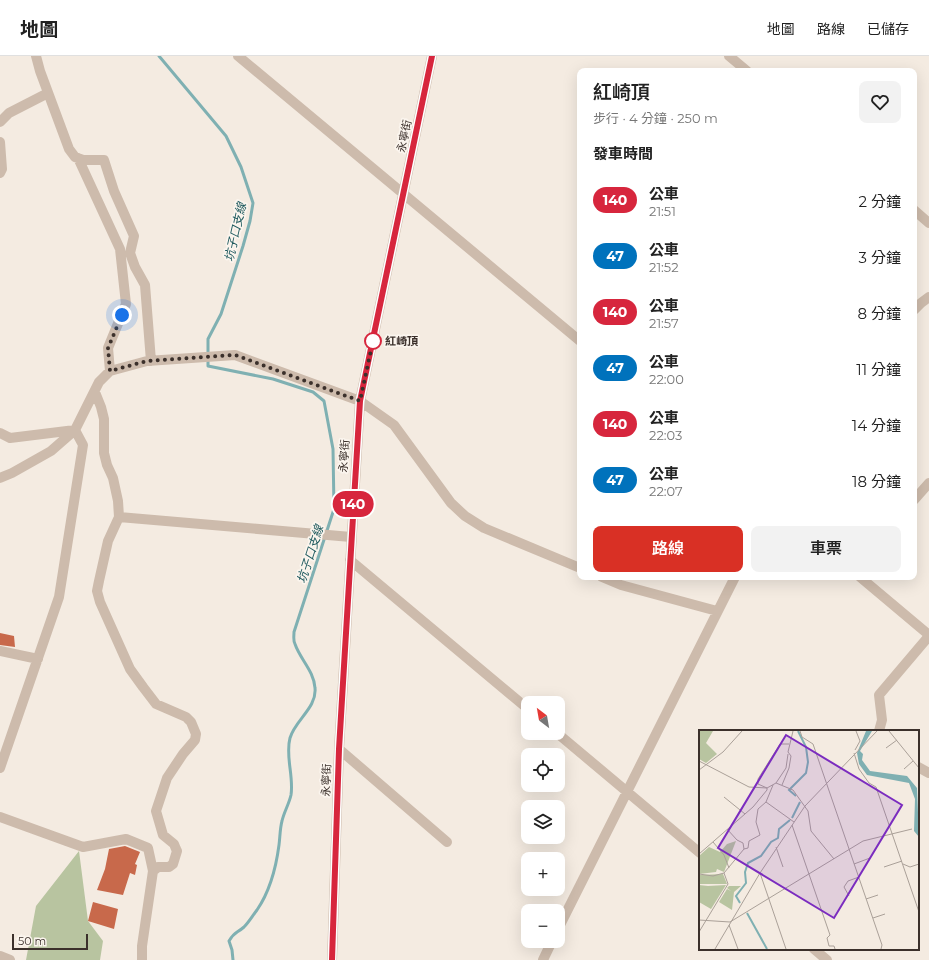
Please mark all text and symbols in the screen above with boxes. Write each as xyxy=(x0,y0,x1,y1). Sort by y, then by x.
text: 地圖 xyxy=(20,18,58,41)
text: 地圖 xyxy=(767,20,795,38)
text: 路線 xyxy=(817,20,845,38)
text: 已儲存 xyxy=(867,20,909,38)
text: 紅崎頂 xyxy=(593,81,650,104)
button: heart xyxy=(859,81,901,123)
text: 步行 · 4 分鐘 · 250 m xyxy=(593,110,718,126)
street label: 永寧街 xyxy=(394,118,414,154)
text: 發車時間 xyxy=(593,144,653,163)
text: 公車 xyxy=(649,184,679,203)
text: 140 xyxy=(603,191,627,209)
text: 2 分鐘 xyxy=(859,192,901,211)
water label: 坑子口支線 xyxy=(221,199,250,263)
text: 21:51 xyxy=(649,203,676,219)
text: 公車 xyxy=(649,240,679,259)
text: 47 xyxy=(606,247,624,265)
text: 3 分鐘 xyxy=(859,248,901,267)
text: 21:52 xyxy=(649,259,679,275)
text: 公車 xyxy=(649,296,679,315)
text: 140 xyxy=(603,303,627,321)
text: 8 分鐘 xyxy=(857,304,901,323)
your location xyxy=(112,305,132,325)
text: 21:57 xyxy=(649,315,679,331)
marker: 紅崎頂 xyxy=(364,332,382,350)
place label: 紅崎頂 xyxy=(385,334,419,348)
text: 公車 xyxy=(649,352,679,371)
text: 47 xyxy=(606,359,624,377)
text: 11 分鐘 xyxy=(856,360,901,379)
text: 22:00 xyxy=(649,371,684,387)
text: 公車 xyxy=(649,408,679,427)
text: 140 xyxy=(603,415,627,433)
text: 14 分鐘 xyxy=(852,416,901,435)
text: 22:03 xyxy=(649,427,682,443)
street label: 永寧街 xyxy=(336,439,352,473)
text: 公車 xyxy=(649,464,679,483)
text: 47 xyxy=(606,471,624,489)
text: 18 分鐘 xyxy=(852,472,901,491)
text: 22:07 xyxy=(649,483,683,499)
line badge: 140 xyxy=(330,491,376,517)
text: 140 xyxy=(341,495,365,513)
water label: 坑子口支線 xyxy=(294,521,327,585)
button: 路線 xyxy=(593,526,743,572)
button: 車票 xyxy=(751,526,901,572)
north arrow xyxy=(521,696,565,740)
map controls xyxy=(521,696,565,948)
inset map xyxy=(699,730,919,950)
button: locate xyxy=(521,748,565,792)
street label: 永寧街 xyxy=(318,763,334,797)
button: layers xyxy=(521,800,565,844)
button: + xyxy=(521,852,565,896)
button: − xyxy=(521,904,565,948)
scale bar xyxy=(12,932,88,951)
text: 50 m xyxy=(18,934,46,948)

